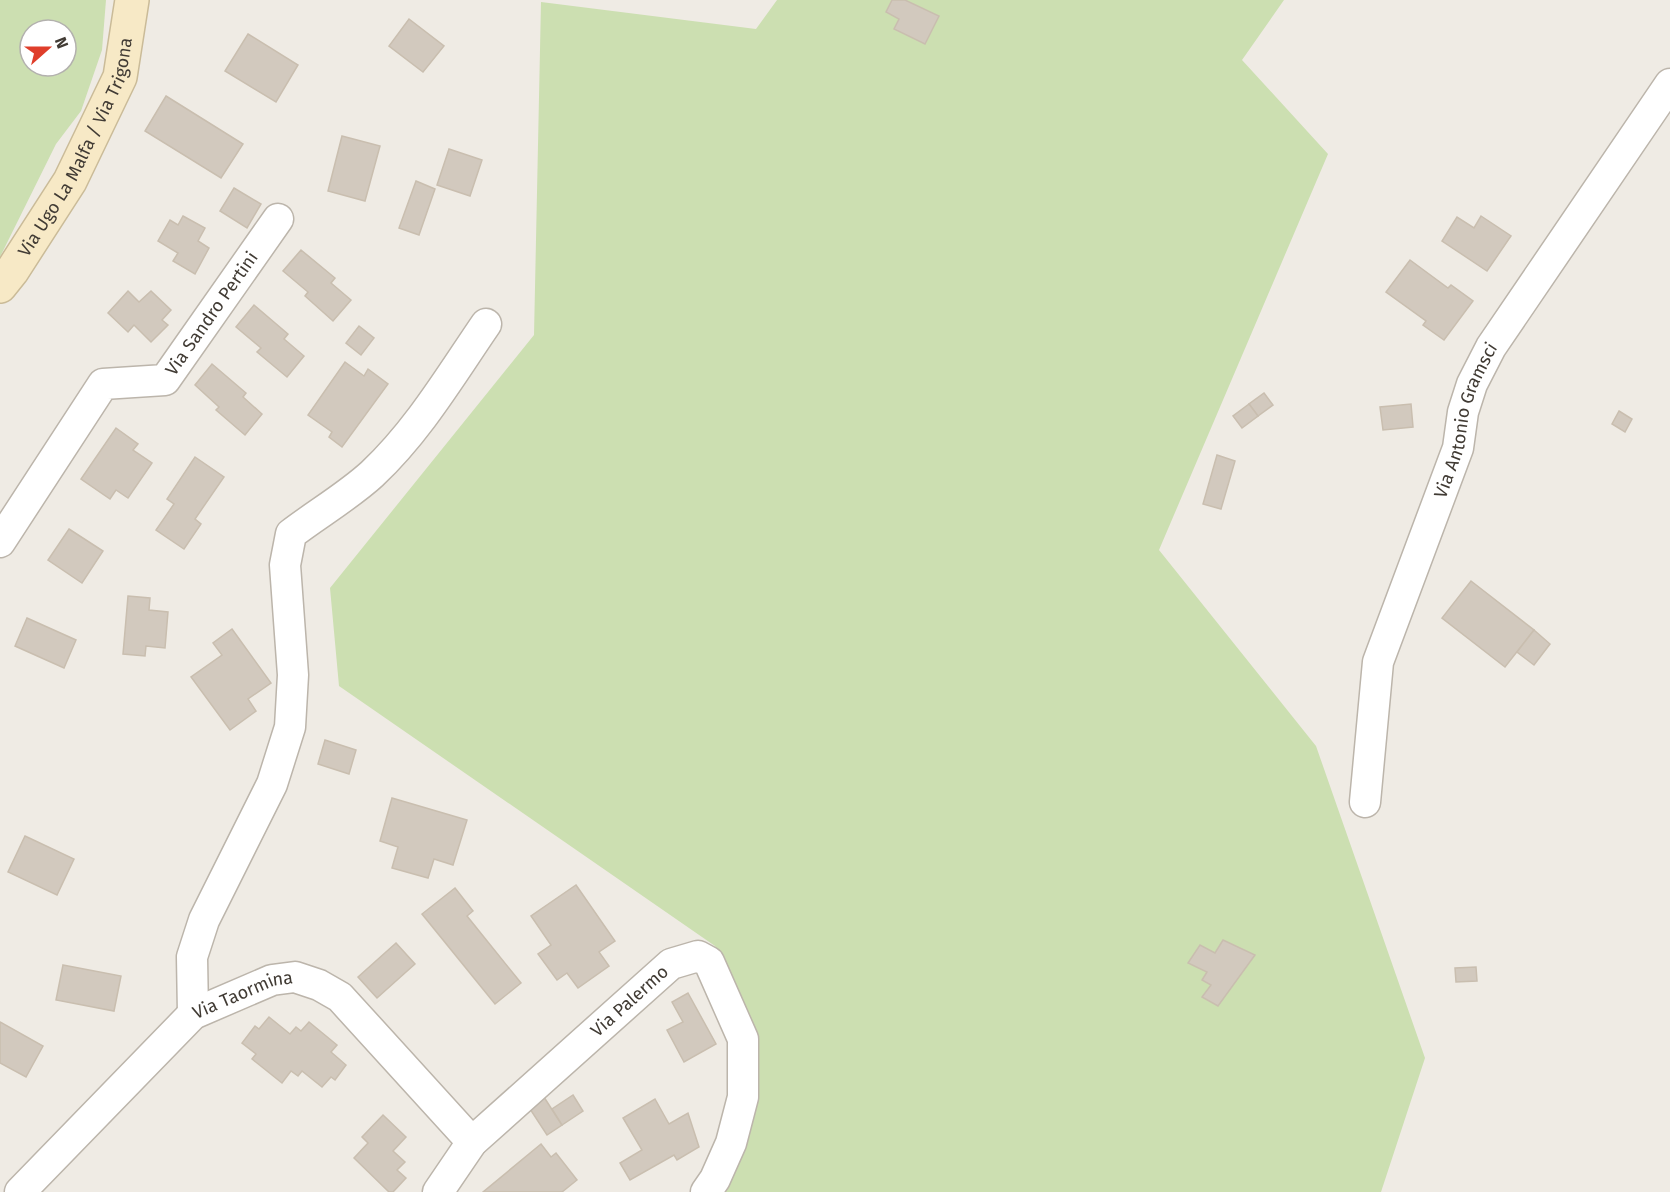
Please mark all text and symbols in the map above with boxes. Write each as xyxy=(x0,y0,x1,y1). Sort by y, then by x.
north arrow xyxy=(18,18,78,78)
text: N xyxy=(51,34,72,51)
street label: Via Ugo La Malfa / Via Trigona xyxy=(13,36,137,261)
street label: Via Sandro Pertini xyxy=(161,247,263,380)
street label: Via Antonio Gramsci xyxy=(1429,338,1502,501)
street label: Via Palermo xyxy=(586,961,673,1041)
street label: Via Taormina xyxy=(189,966,294,1024)

